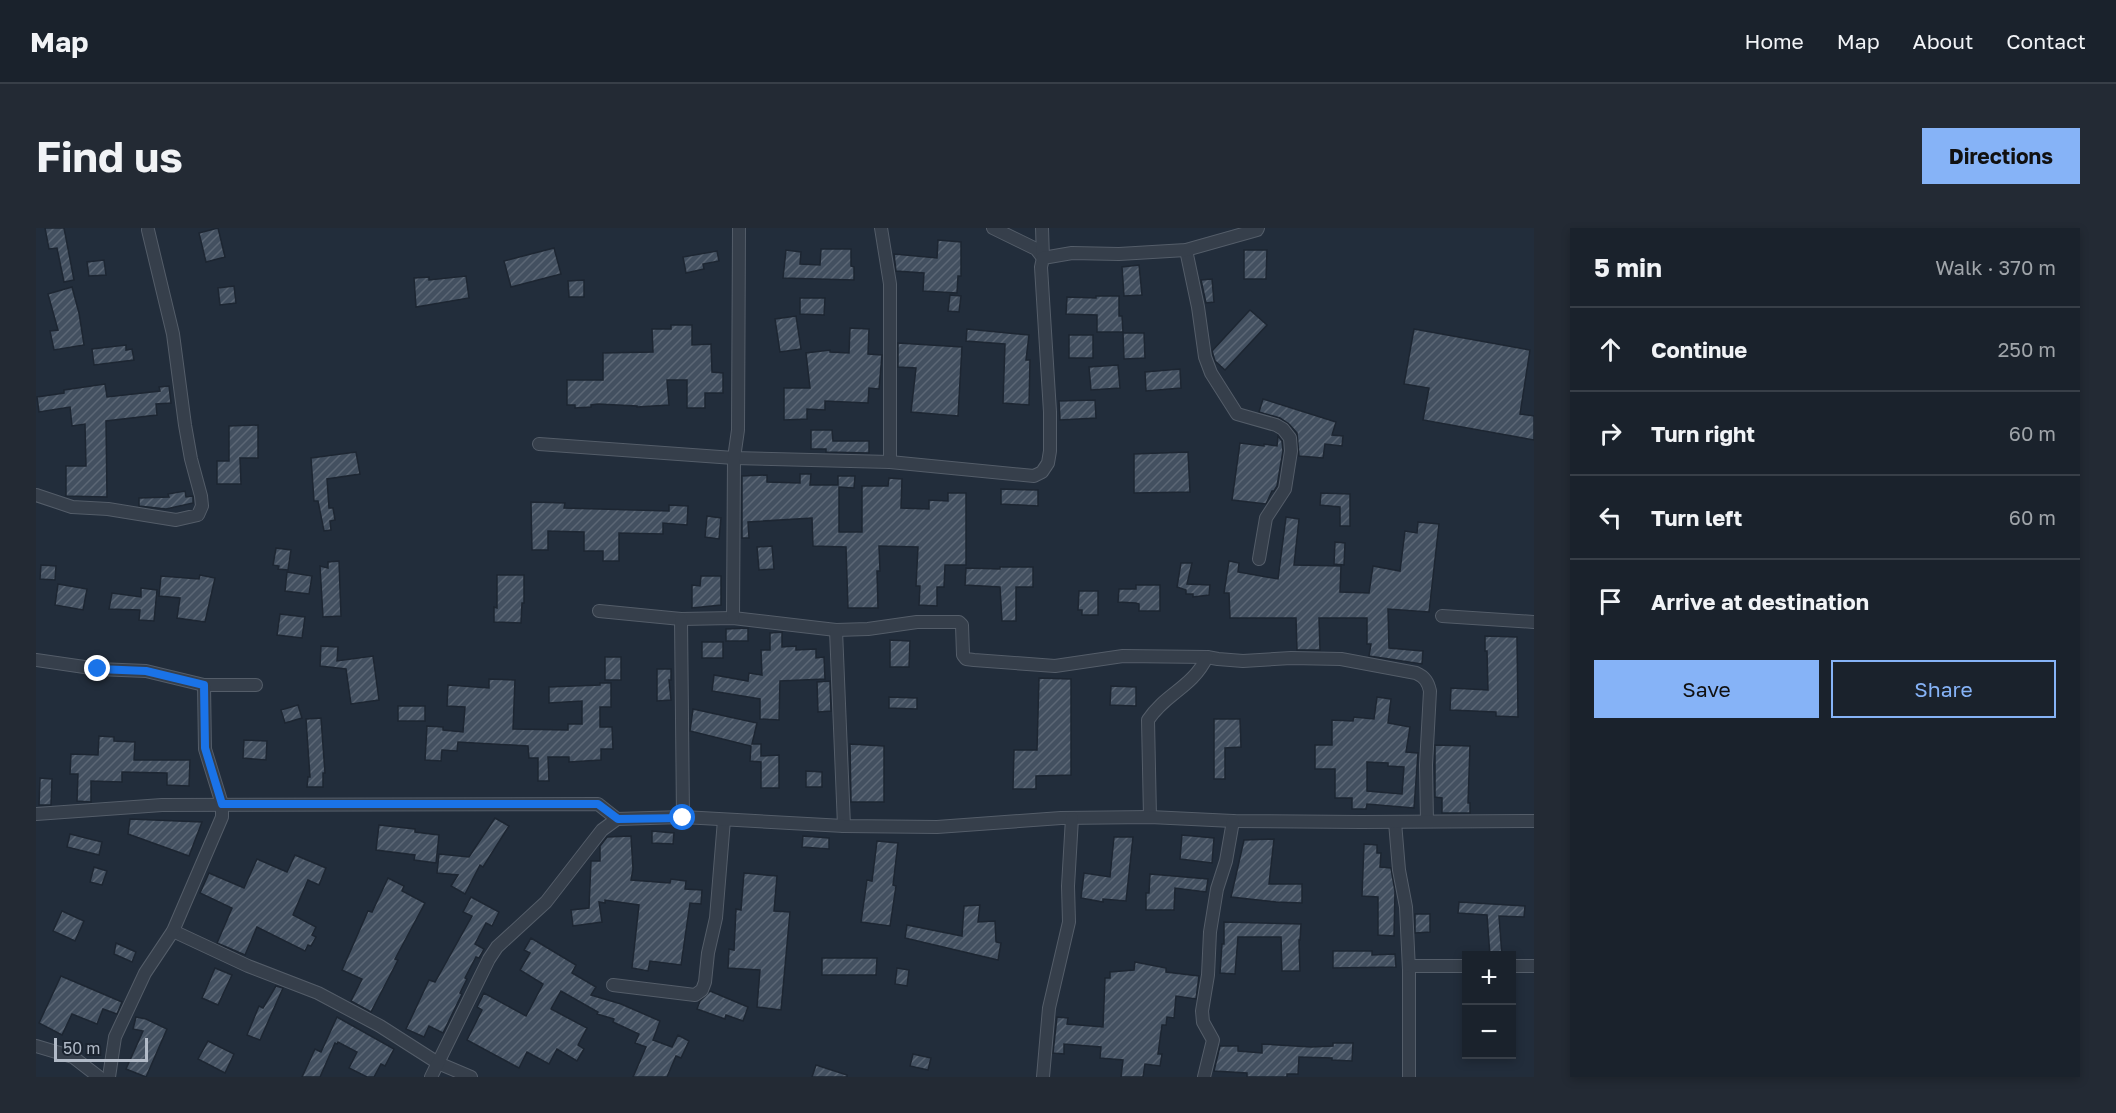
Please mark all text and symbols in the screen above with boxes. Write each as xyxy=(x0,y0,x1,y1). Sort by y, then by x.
text: Map xyxy=(30,25,88,58)
text: Home xyxy=(1744,28,1804,54)
text: Map xyxy=(1837,28,1880,54)
text: About xyxy=(1913,28,1973,54)
text: Contact xyxy=(2006,28,2086,54)
button: Directions xyxy=(1922,128,2080,184)
text: Find us xyxy=(36,131,183,181)
text: 5 min xyxy=(1594,252,1662,283)
text: Walk · 370 m xyxy=(1935,255,2056,279)
icon: ahead xyxy=(1594,333,1627,366)
text: Continue xyxy=(1651,336,1747,363)
text: 250 m xyxy=(1998,337,2056,361)
icon: right xyxy=(1594,417,1627,450)
text: Turn right xyxy=(1651,420,1755,447)
text: 60 m xyxy=(2009,421,2056,445)
icon: left xyxy=(1594,501,1627,534)
text: Turn left xyxy=(1651,504,1742,531)
text: 60 m xyxy=(2009,505,2056,529)
icon: arrive xyxy=(1594,585,1627,618)
text: Arrive at destination xyxy=(1651,588,1869,615)
route end xyxy=(84,655,110,681)
button: Save xyxy=(1594,660,1819,718)
button: Share xyxy=(1831,660,2056,718)
route start xyxy=(669,804,695,830)
map controls xyxy=(1462,951,1516,1059)
button: + xyxy=(1462,951,1516,1005)
button: − xyxy=(1462,1005,1516,1059)
scale bar xyxy=(54,1035,148,1062)
text: 50 m xyxy=(63,1038,100,1058)

